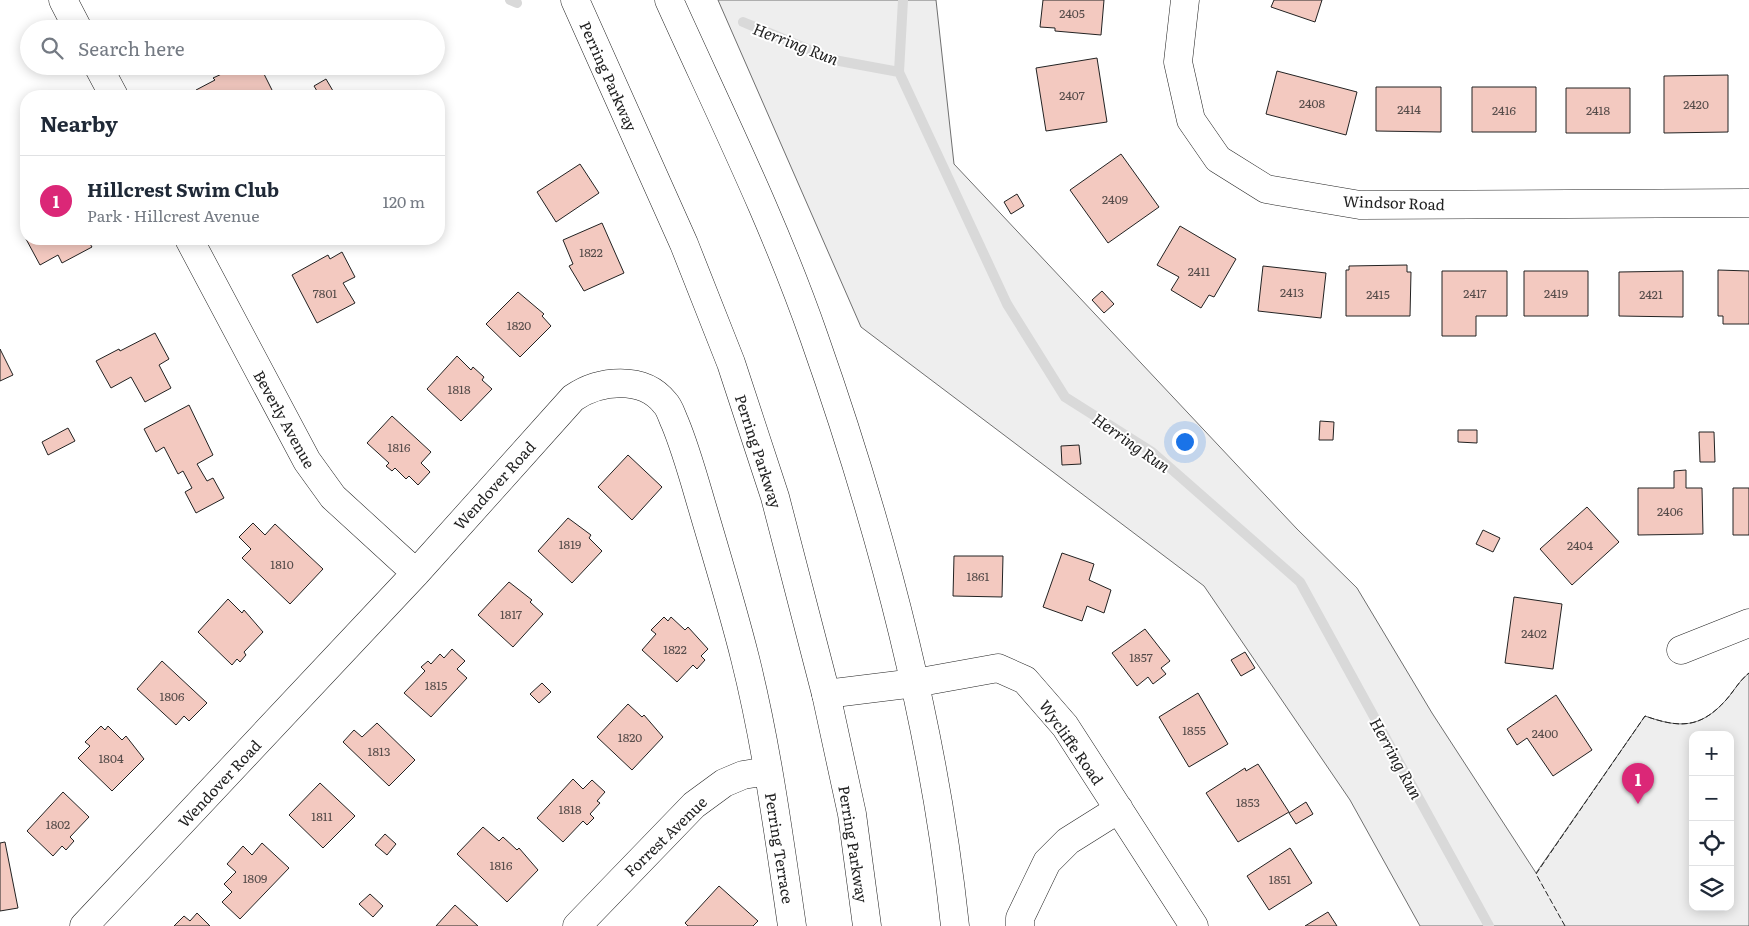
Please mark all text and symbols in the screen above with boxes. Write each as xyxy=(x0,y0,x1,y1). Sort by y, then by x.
house number: 2405 xyxy=(1059,4,1085,22)
water label: Herring Run xyxy=(750,16,843,71)
street label: Perring Parkway xyxy=(574,17,644,135)
search box xyxy=(20,20,445,75)
icon: search xyxy=(38,34,66,62)
text: Search here xyxy=(78,34,185,62)
house number: 2407 xyxy=(1059,86,1085,104)
house number: 2408 xyxy=(1299,94,1326,112)
house number: 2420 xyxy=(1683,95,1709,113)
house number: 2414 xyxy=(1397,100,1421,118)
house number: 2416 xyxy=(1492,101,1517,119)
house number: 2418 xyxy=(1586,101,1610,119)
text: Nearby xyxy=(40,107,118,138)
text: Hillcrest Swim Club xyxy=(87,175,279,203)
text: 1 xyxy=(53,189,59,213)
text: 120 m xyxy=(382,189,425,213)
street label: Windsor Road xyxy=(1343,189,1445,215)
house number: 2409 xyxy=(1102,190,1128,208)
text: Park · Hillcrest Avenue xyxy=(87,203,260,227)
house number: 1822 xyxy=(579,243,603,261)
house number: 2411 xyxy=(1188,262,1210,280)
house number: 2413 xyxy=(1280,283,1304,301)
house number: 7801 xyxy=(313,284,337,302)
house number: 2417 xyxy=(1463,284,1487,302)
house number: 2419 xyxy=(1544,284,1568,302)
house number: 2415 xyxy=(1366,285,1390,303)
house number: 2421 xyxy=(1639,285,1663,303)
house number: 1820 xyxy=(507,316,531,334)
street label: Beverly Avenue xyxy=(248,366,322,473)
house number: 1818 xyxy=(448,380,471,398)
street label: Perring Parkway xyxy=(730,391,788,511)
water label: Herring Run xyxy=(1088,406,1176,478)
your location xyxy=(1172,429,1198,455)
street label: Wendover Road xyxy=(448,435,540,535)
house number: 1816 xyxy=(388,438,411,456)
house number: 2406 xyxy=(1657,502,1684,520)
house number: 1819 xyxy=(559,535,581,553)
house number: 2404 xyxy=(1567,536,1594,554)
house number: 1810 xyxy=(270,555,294,573)
house number: 1861 xyxy=(967,567,990,585)
house number: 1817 xyxy=(500,605,522,623)
house number: 2402 xyxy=(1521,624,1547,642)
house number: 1822 xyxy=(663,640,687,658)
house number: 1857 xyxy=(1129,648,1153,666)
house number: 1815 xyxy=(425,676,447,694)
house number: 1806 xyxy=(160,687,185,705)
street label: Wycliffe Road xyxy=(1034,695,1110,789)
water label: Herring Run xyxy=(1365,713,1430,804)
house number: 1855 xyxy=(1182,721,1206,739)
house number: 2400 xyxy=(1532,724,1558,742)
house number: 1820 xyxy=(618,728,642,746)
map controls xyxy=(1689,731,1734,911)
button: + xyxy=(1689,731,1734,776)
street label: Wendover Road xyxy=(172,734,266,832)
house number: 1813 xyxy=(368,742,390,760)
house number: 1804 xyxy=(98,749,124,767)
pin: 1 xyxy=(1622,763,1654,804)
button: − xyxy=(1689,776,1734,821)
street label: Perring Parkway xyxy=(833,784,875,905)
street label: Forrest Avenue xyxy=(618,790,712,882)
street label: Perring Terrace xyxy=(760,791,800,905)
house number: 1853 xyxy=(1236,793,1260,811)
house number: 1818 xyxy=(559,800,582,818)
house number: 1811 xyxy=(311,807,333,825)
house number: 1802 xyxy=(46,815,70,833)
button: locate xyxy=(1689,821,1734,866)
house number: 1816 xyxy=(490,856,513,874)
button: layers xyxy=(1689,866,1734,911)
house number: 1809 xyxy=(243,869,267,887)
house number: 1851 xyxy=(1269,870,1291,888)

